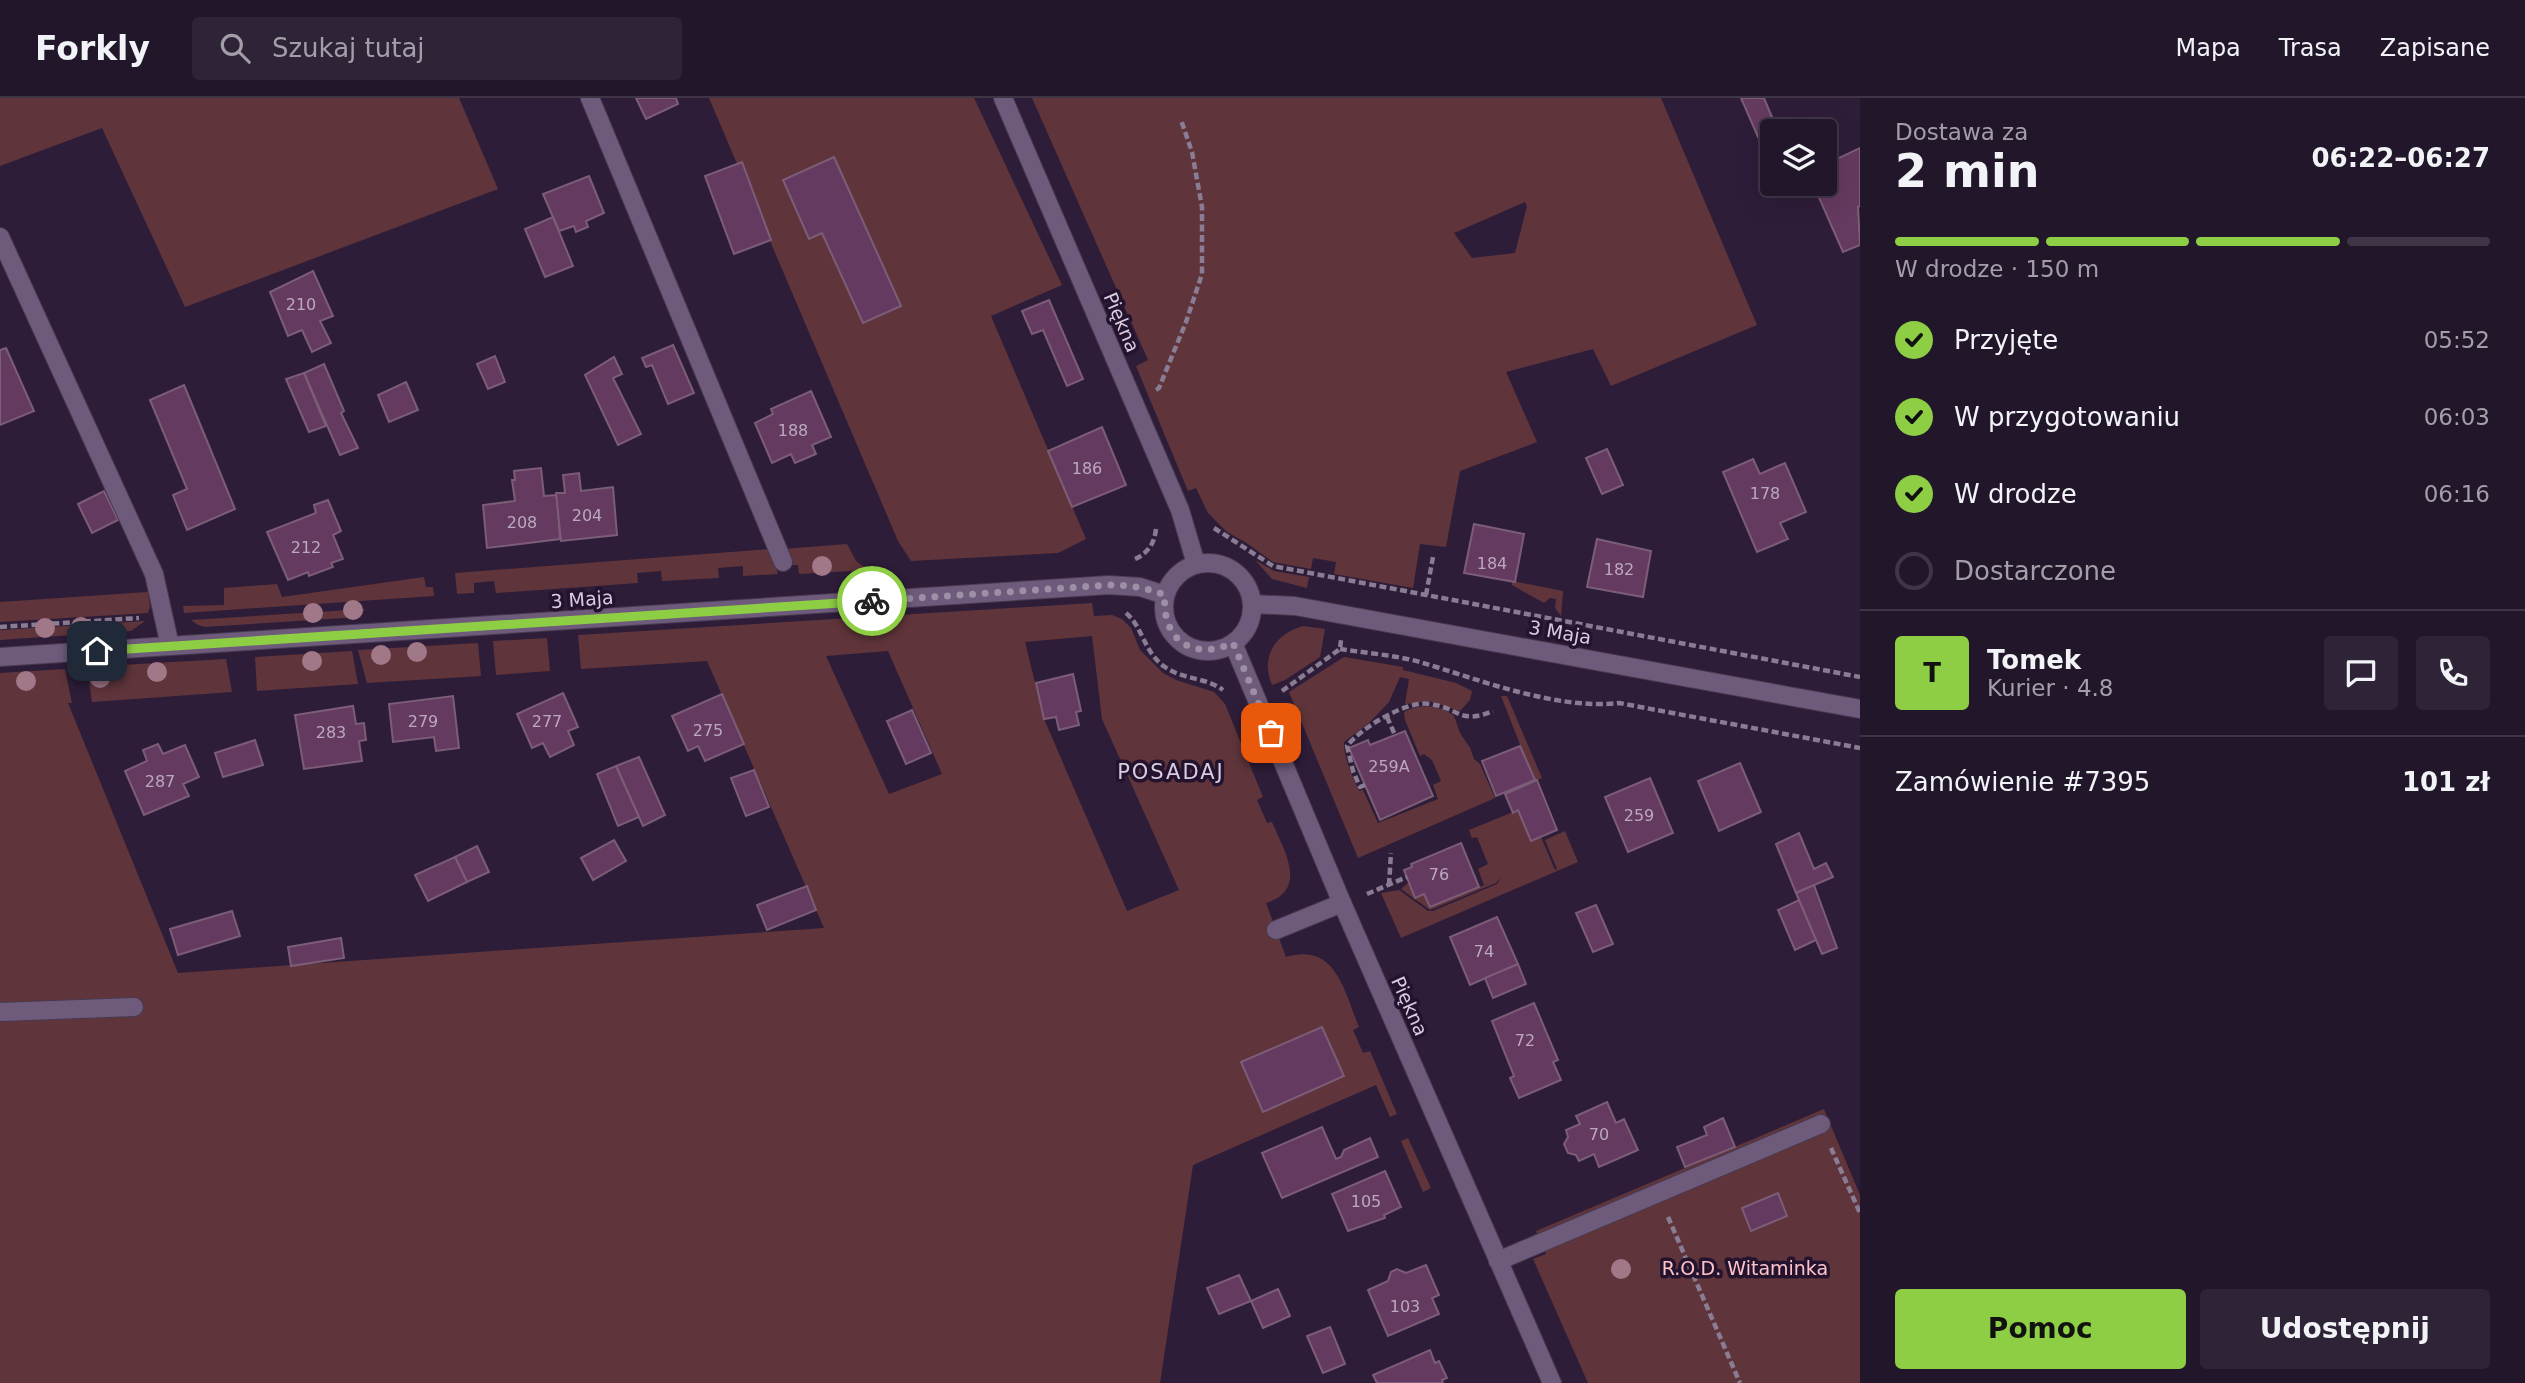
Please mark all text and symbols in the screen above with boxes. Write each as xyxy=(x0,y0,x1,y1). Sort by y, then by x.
search box xyxy=(192,17,682,80)
text: Forkly xyxy=(35,29,150,68)
icon: search xyxy=(216,29,254,67)
text: Szukaj tutaj xyxy=(272,33,425,63)
text: Mapa xyxy=(2175,34,2241,62)
text: Trasa xyxy=(2279,34,2342,62)
text: Zapisane xyxy=(2380,34,2490,62)
map controls xyxy=(1760,119,1837,196)
button: layers xyxy=(1760,119,1837,196)
text: Dostawa za xyxy=(1895,119,2028,145)
text: 06:22–06:27 xyxy=(2311,143,2490,173)
text: 2 min xyxy=(1895,144,2039,198)
text: W drodze · 150 m xyxy=(1895,256,2099,282)
street label: Piękna xyxy=(1100,289,1144,355)
house number: 210 xyxy=(286,295,316,314)
icon: check xyxy=(1895,321,1933,359)
text: Przyjęte xyxy=(1954,325,2058,355)
text: 05:52 xyxy=(2424,327,2490,353)
icon: check xyxy=(1895,398,1933,436)
text: W przygotowaniu xyxy=(1954,402,2180,432)
text: 06:03 xyxy=(2424,404,2490,430)
house number: 188 xyxy=(778,421,808,440)
house number: 186 xyxy=(1072,459,1102,478)
icon: check xyxy=(1895,475,1933,513)
text: W drodze xyxy=(1954,479,2077,509)
text: 06:16 xyxy=(2424,481,2490,507)
house number: 178 xyxy=(1750,484,1780,503)
house number: 204 xyxy=(572,506,602,525)
house number: 208 xyxy=(507,513,537,532)
house number: 212 xyxy=(291,538,321,557)
house number: 184 xyxy=(1477,554,1507,573)
text: Dostarczone xyxy=(1954,556,2116,586)
house number: 182 xyxy=(1604,560,1634,579)
courier xyxy=(837,566,907,636)
icon: bike xyxy=(853,582,891,620)
street label: 3 Maja xyxy=(550,586,614,612)
street label: 3 Maja xyxy=(1527,616,1593,648)
pin xyxy=(67,621,127,681)
icon: home xyxy=(78,632,116,670)
button: chat xyxy=(2324,636,2398,710)
button: phone xyxy=(2416,636,2490,710)
text: Tomek xyxy=(1987,645,2081,675)
text: T xyxy=(1923,658,1941,688)
text: Kurier · 4.8 xyxy=(1987,675,2113,701)
pin xyxy=(1241,703,1301,763)
house number: 279 xyxy=(408,712,438,731)
house number: 277 xyxy=(532,712,562,731)
icon: bag xyxy=(1252,714,1290,752)
house number: 275 xyxy=(693,721,723,740)
house number: 283 xyxy=(316,723,346,742)
house number: 259A xyxy=(1368,757,1410,776)
district label: POSADAJ xyxy=(1117,760,1225,784)
text: Zamówienie #7395 xyxy=(1895,767,2150,797)
text: 101 zł xyxy=(2402,767,2490,797)
house number: 287 xyxy=(145,772,175,791)
house number: 259 xyxy=(1624,806,1654,825)
house number: 76 xyxy=(1429,865,1449,884)
house number: 74 xyxy=(1474,942,1494,961)
street label: Piękna xyxy=(1387,973,1433,1039)
house number: 72 xyxy=(1515,1031,1535,1050)
house number: 70 xyxy=(1589,1125,1609,1144)
house number: 105 xyxy=(1351,1192,1381,1211)
park label: R.O.D. Witaminka xyxy=(1662,1257,1828,1279)
button: Pomoc xyxy=(1895,1289,2186,1369)
button: Udostępnij xyxy=(2200,1289,2490,1369)
house number: 103 xyxy=(1390,1297,1420,1316)

